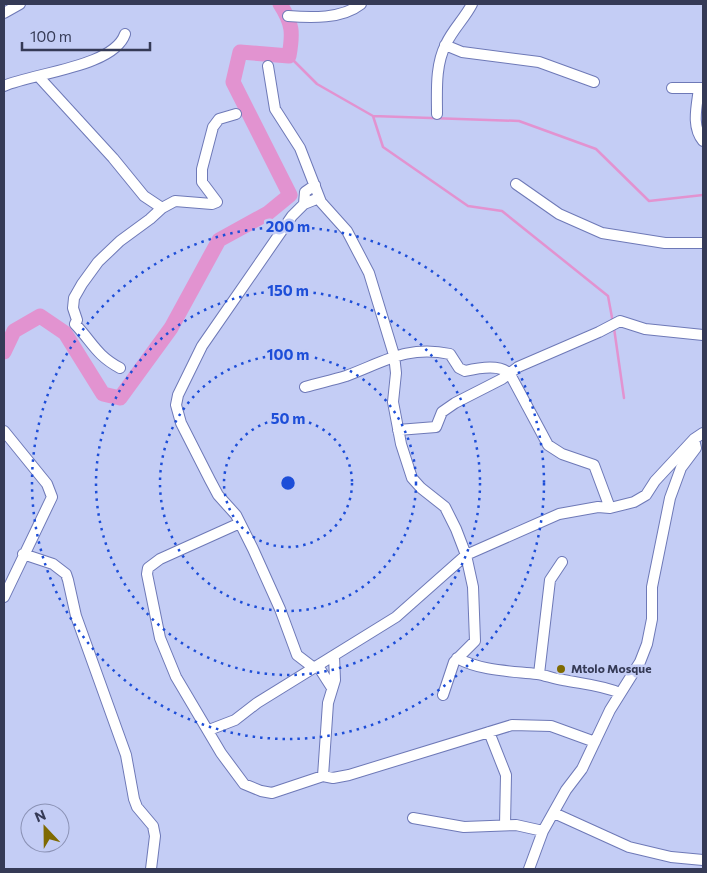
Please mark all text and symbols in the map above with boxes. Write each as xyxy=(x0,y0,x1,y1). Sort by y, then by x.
scale bar xyxy=(22,20,150,52)
text: 100 m xyxy=(30,27,72,45)
text: 200 m xyxy=(266,217,310,235)
text: 150 m xyxy=(267,281,309,299)
text: 100 m xyxy=(267,345,309,363)
text: 50 m xyxy=(271,409,305,427)
centre of rings xyxy=(279,474,297,492)
place label: Mtolo Mosque xyxy=(571,661,651,675)
marker: Mtolo Mosque xyxy=(555,663,567,675)
north arrow xyxy=(20,803,70,853)
text: N xyxy=(32,806,48,825)

